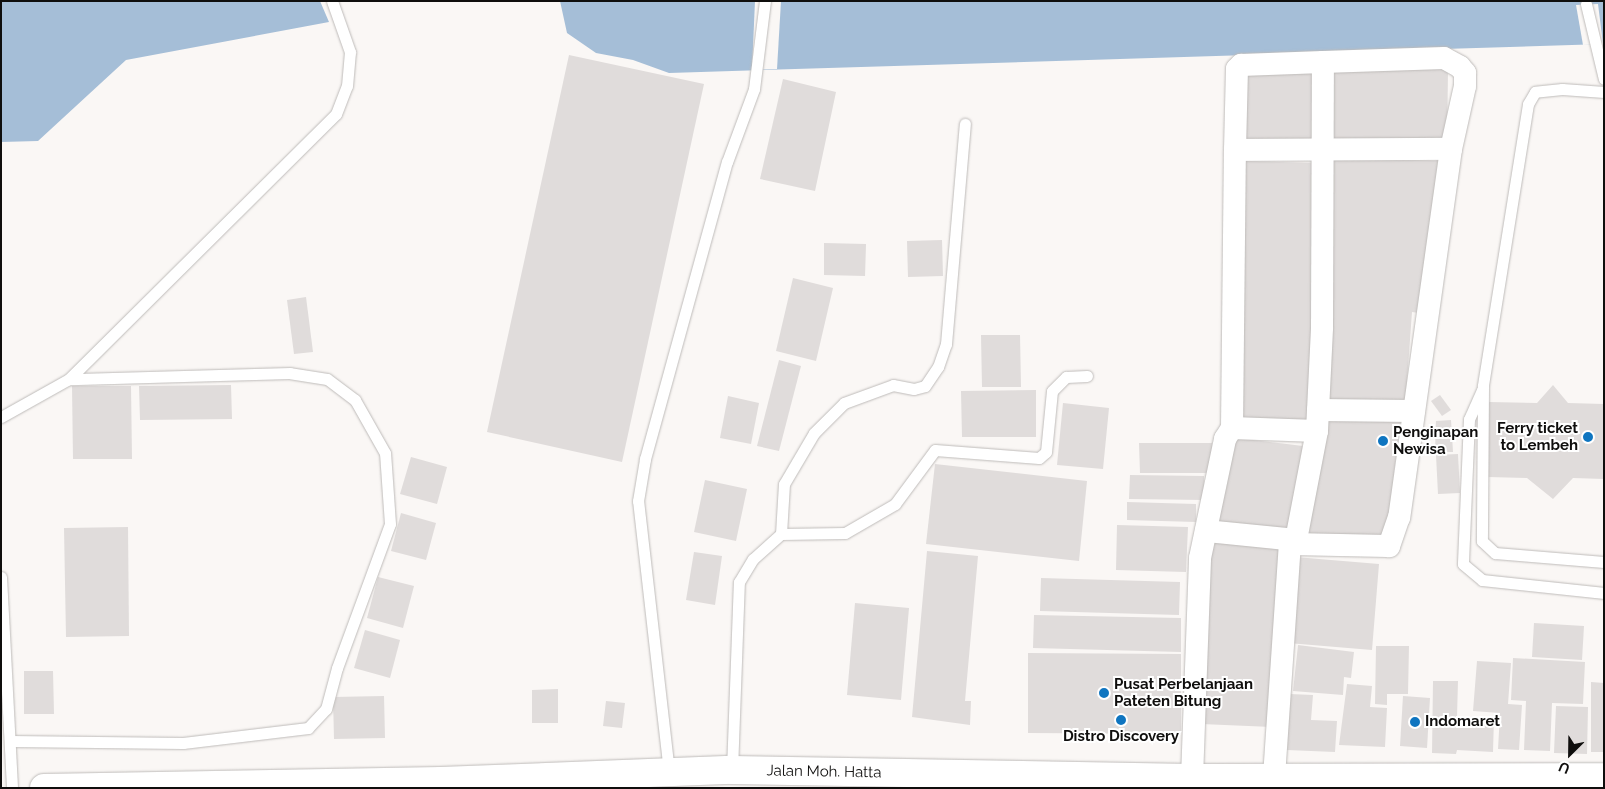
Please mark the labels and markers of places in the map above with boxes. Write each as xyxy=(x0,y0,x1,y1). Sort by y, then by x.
place label: Ferry ticket to Lembeh xyxy=(1497,419,1578,454)
place label: Penginapan Newisa xyxy=(1393,423,1478,458)
marker: Ferry ticket to Lembeh xyxy=(1582,431,1594,443)
marker: Penginapan Newisa xyxy=(1377,435,1389,447)
place label: Pusat Perbelanjaan Pateten Bitung xyxy=(1114,675,1253,710)
marker: Pusat Perbelanjaan Pateten Bitung xyxy=(1098,687,1110,699)
place label: Indomaret xyxy=(1425,713,1500,731)
marker: Distro Discovery xyxy=(1115,714,1127,726)
marker: Indomaret xyxy=(1409,716,1421,728)
place label: Distro Discovery xyxy=(1063,728,1179,746)

